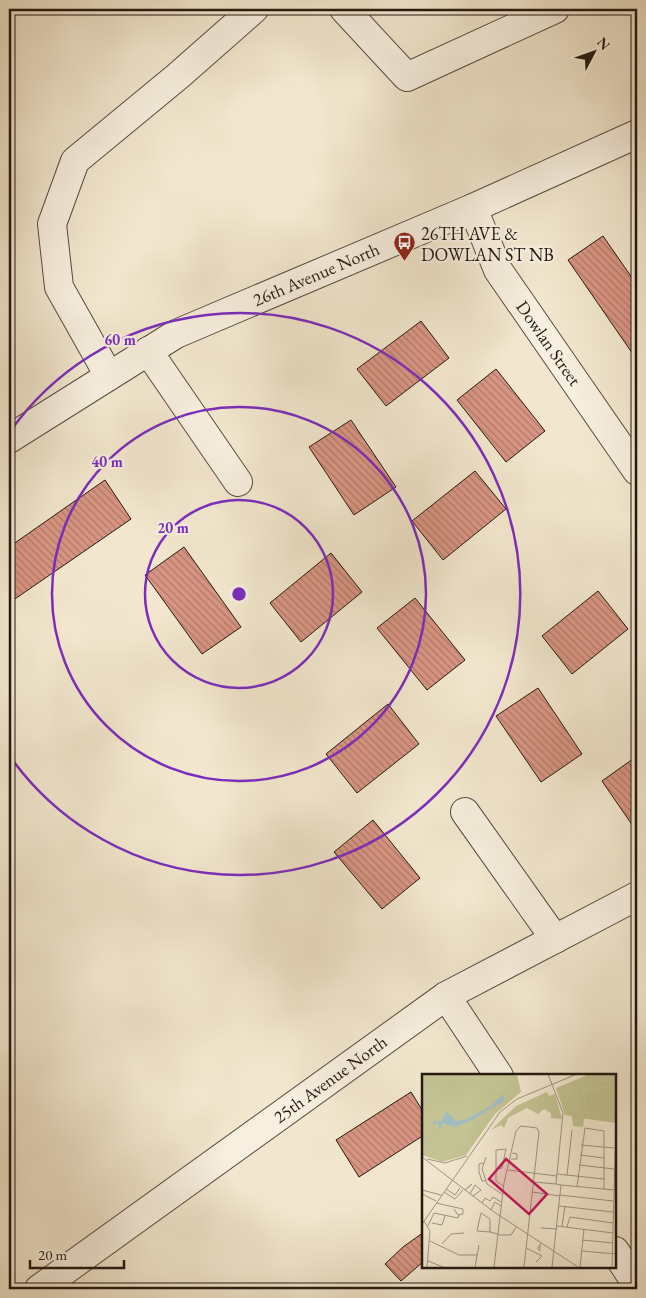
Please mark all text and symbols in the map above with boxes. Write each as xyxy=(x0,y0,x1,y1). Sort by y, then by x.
north arrow xyxy=(568,28,618,78)
text: N xyxy=(593,33,615,54)
place label: 26TH AVE & DOWLAN ST NB xyxy=(421,222,554,266)
bus stop icon: 26TH AVE & DOWLAN ST NB xyxy=(393,231,417,262)
street label: 26th Avenue North xyxy=(249,237,383,311)
street label: Dowlan Street xyxy=(511,296,587,390)
text: 60 m xyxy=(104,330,136,349)
text: 40 m xyxy=(91,452,123,471)
text: 20 m xyxy=(157,518,189,537)
centre of rings xyxy=(230,585,248,603)
street label: 25th Avenue North xyxy=(269,1030,391,1128)
inset map xyxy=(422,1074,616,1268)
scale bar xyxy=(30,1238,124,1270)
text: 20 m xyxy=(38,1245,67,1264)

